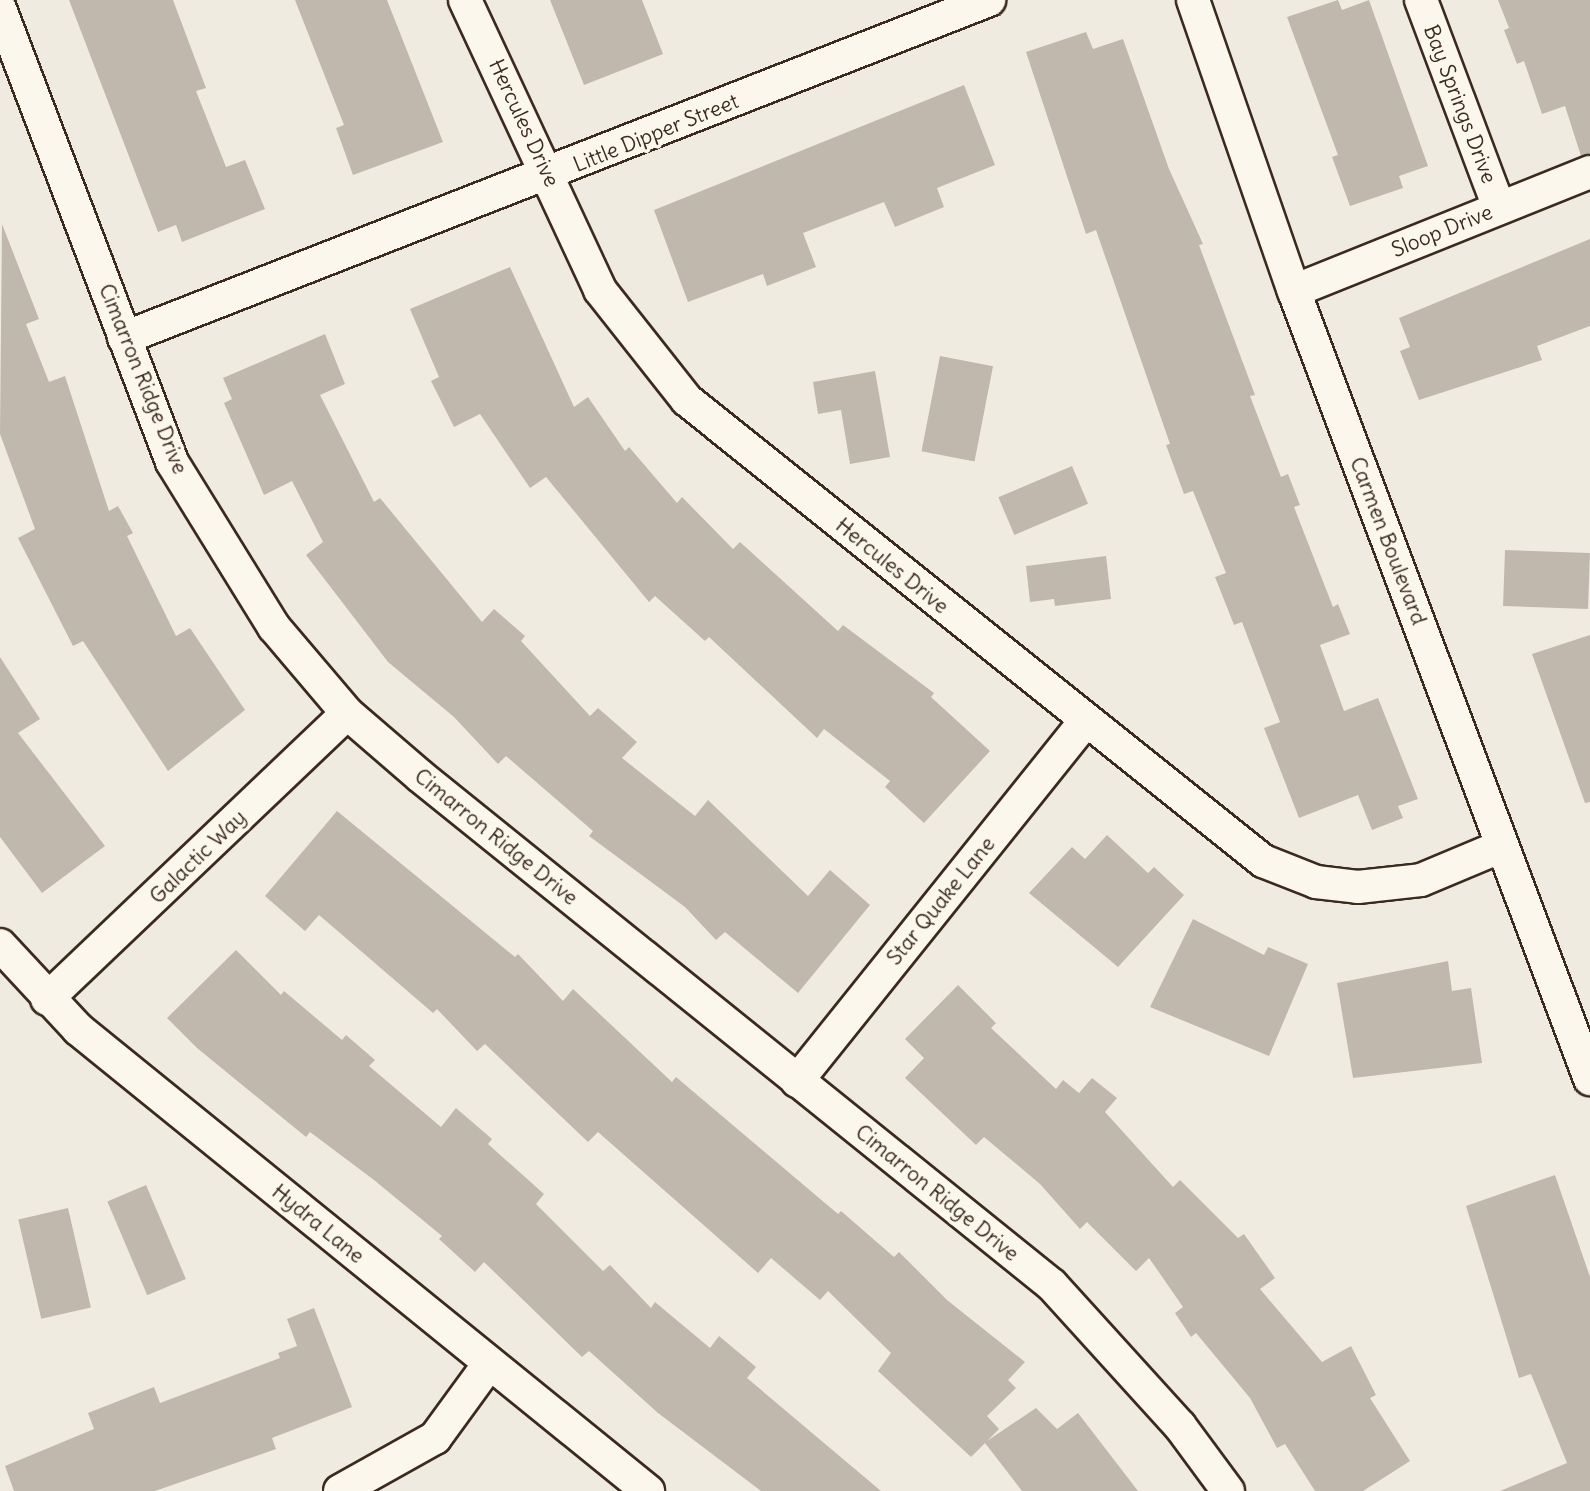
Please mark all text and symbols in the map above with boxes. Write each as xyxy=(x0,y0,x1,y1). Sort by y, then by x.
street label: Bay Springs Drive xyxy=(1418,21,1502,187)
street label: Hercules Drive xyxy=(483,55,565,191)
street label: Little Dipper Street xyxy=(570,88,742,178)
street label: Sloop Drive xyxy=(1388,199,1496,263)
street label: Cimarron Ridge Drive xyxy=(93,280,193,478)
street label: Carmen Boulevard xyxy=(1344,454,1432,628)
street label: Hercules Drive xyxy=(831,513,953,619)
street label: Cimarron Ridge Drive xyxy=(409,763,583,911)
street label: Galactic Way xyxy=(145,805,251,909)
street label: Star Quake Lane xyxy=(882,832,1000,970)
street label: Cimarron Ridge Drive xyxy=(850,1119,1024,1267)
street label: Hydra Lane xyxy=(267,1179,369,1269)

